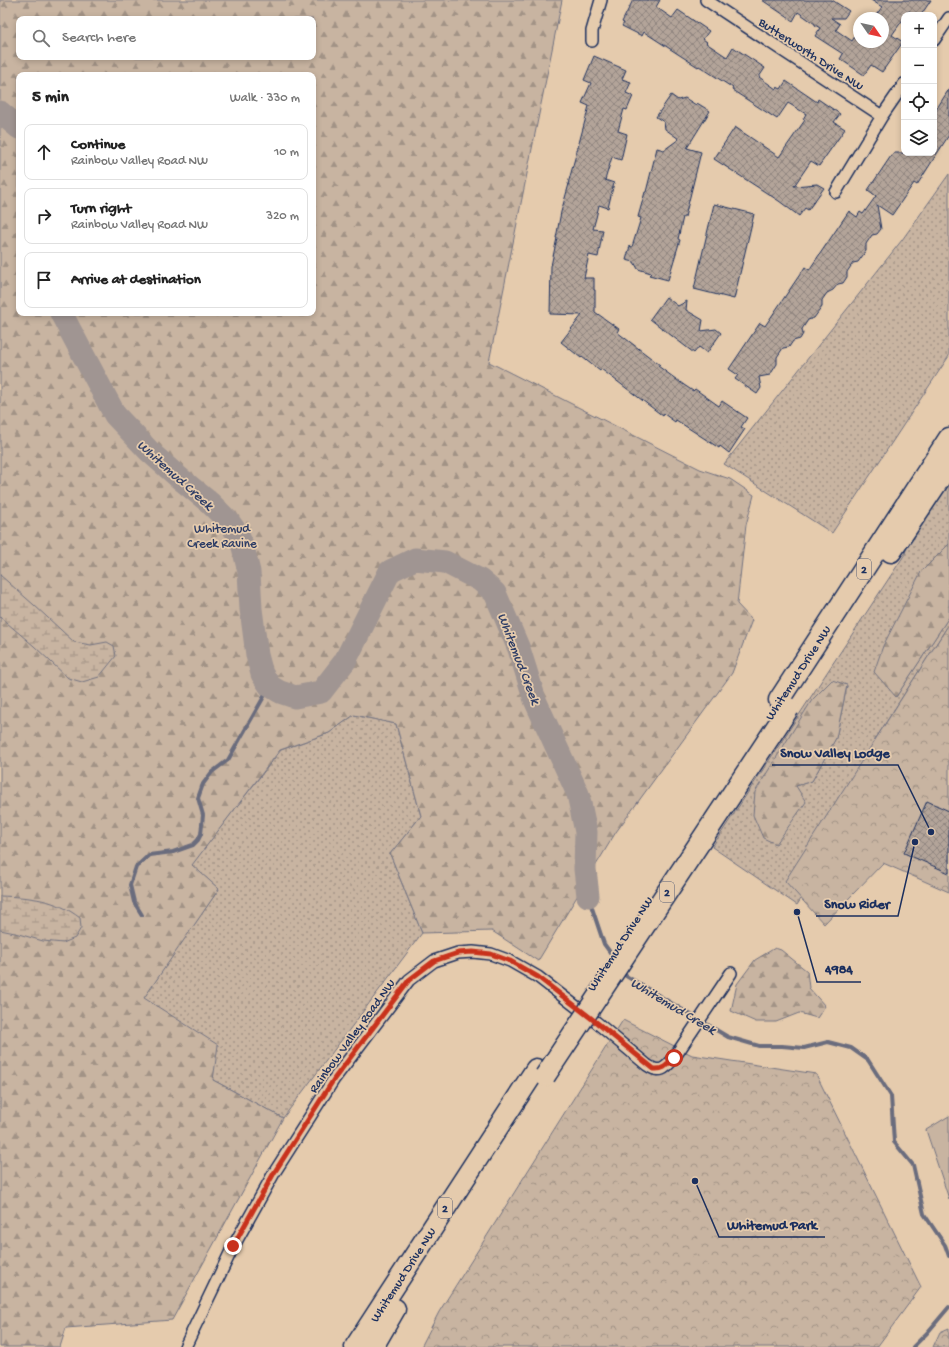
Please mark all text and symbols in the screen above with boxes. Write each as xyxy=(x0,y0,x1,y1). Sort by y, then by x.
north arrow xyxy=(853,12,889,48)
map controls xyxy=(901,12,937,156)
button: + xyxy=(901,12,937,48)
street label: Butterworth Drive NW xyxy=(754,15,866,95)
search box xyxy=(16,16,316,60)
icon: search xyxy=(30,27,52,49)
text: Search here xyxy=(62,29,136,47)
button: − xyxy=(901,48,937,84)
button: locate xyxy=(901,84,937,120)
text: 5 min xyxy=(32,88,69,108)
text: Walk · 330 m xyxy=(230,91,300,106)
button: layers xyxy=(901,120,937,156)
text: Continue xyxy=(71,136,125,154)
icon: ahead xyxy=(33,141,55,163)
text: 10 m xyxy=(274,145,299,160)
text: Rainbow Valley Road NW xyxy=(71,154,208,169)
text: Turn right xyxy=(71,200,131,218)
icon: right xyxy=(33,205,55,227)
text: 320 m xyxy=(266,209,299,224)
text: Rainbow Valley Road NW xyxy=(71,218,208,233)
icon: arrive xyxy=(33,269,55,291)
text: Arrive at destination xyxy=(71,271,201,289)
water label: Whitemud Creek xyxy=(133,437,217,516)
park label: Whitemud Creek Ravine xyxy=(187,522,257,552)
road number: 2 xyxy=(857,559,871,579)
water label: Whitemud Creek xyxy=(492,611,544,709)
street label: Whitemud Drive NW xyxy=(763,623,835,724)
callout: Snow Valley Lodge xyxy=(772,739,898,765)
text: Snow Valley Lodge xyxy=(780,746,891,763)
road number: 2 xyxy=(660,882,674,902)
callout: Snow Rider xyxy=(816,890,898,916)
street label: Whitemud Drive NW xyxy=(585,894,657,995)
text: Snow Rider xyxy=(824,897,892,914)
callout: 4984 xyxy=(817,956,861,982)
text: 4984 xyxy=(824,962,853,979)
water label: Whitemud Creek xyxy=(627,975,720,1040)
street label: Rainbow Valley Road NW xyxy=(307,977,399,1096)
route start xyxy=(665,1049,683,1067)
road number: 2 xyxy=(438,1198,452,1218)
callout: Whitemud Park xyxy=(719,1211,825,1237)
text: Whitemud Park xyxy=(726,1218,819,1235)
street label: Whitemud Drive NW xyxy=(368,1225,440,1326)
route end xyxy=(224,1237,242,1255)

